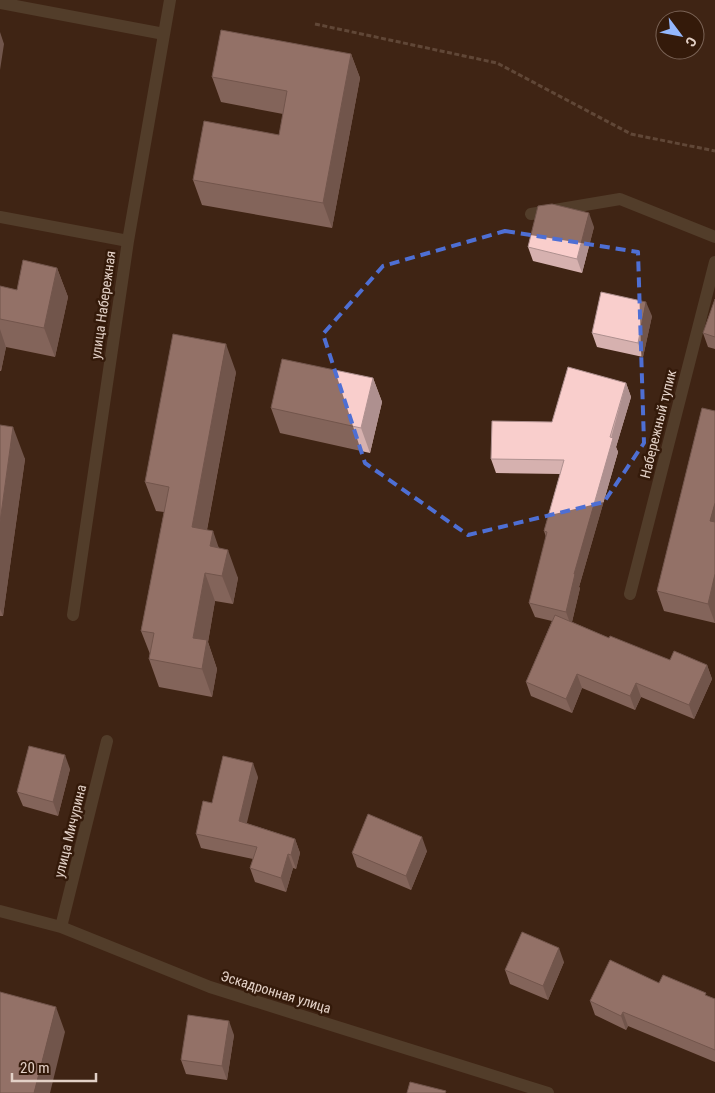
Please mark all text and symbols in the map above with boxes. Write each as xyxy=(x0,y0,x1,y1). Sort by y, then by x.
north arrow xyxy=(655,10,705,60)
text: С xyxy=(682,34,700,50)
street label: улица Набережная xyxy=(87,250,119,360)
street label: Набережный тупик xyxy=(637,368,679,480)
street label: улица Мичурина xyxy=(51,783,89,879)
street label: Эскадронная улица xyxy=(219,968,333,1016)
scale bar xyxy=(12,1050,96,1082)
text: 20 m xyxy=(20,1059,50,1077)

